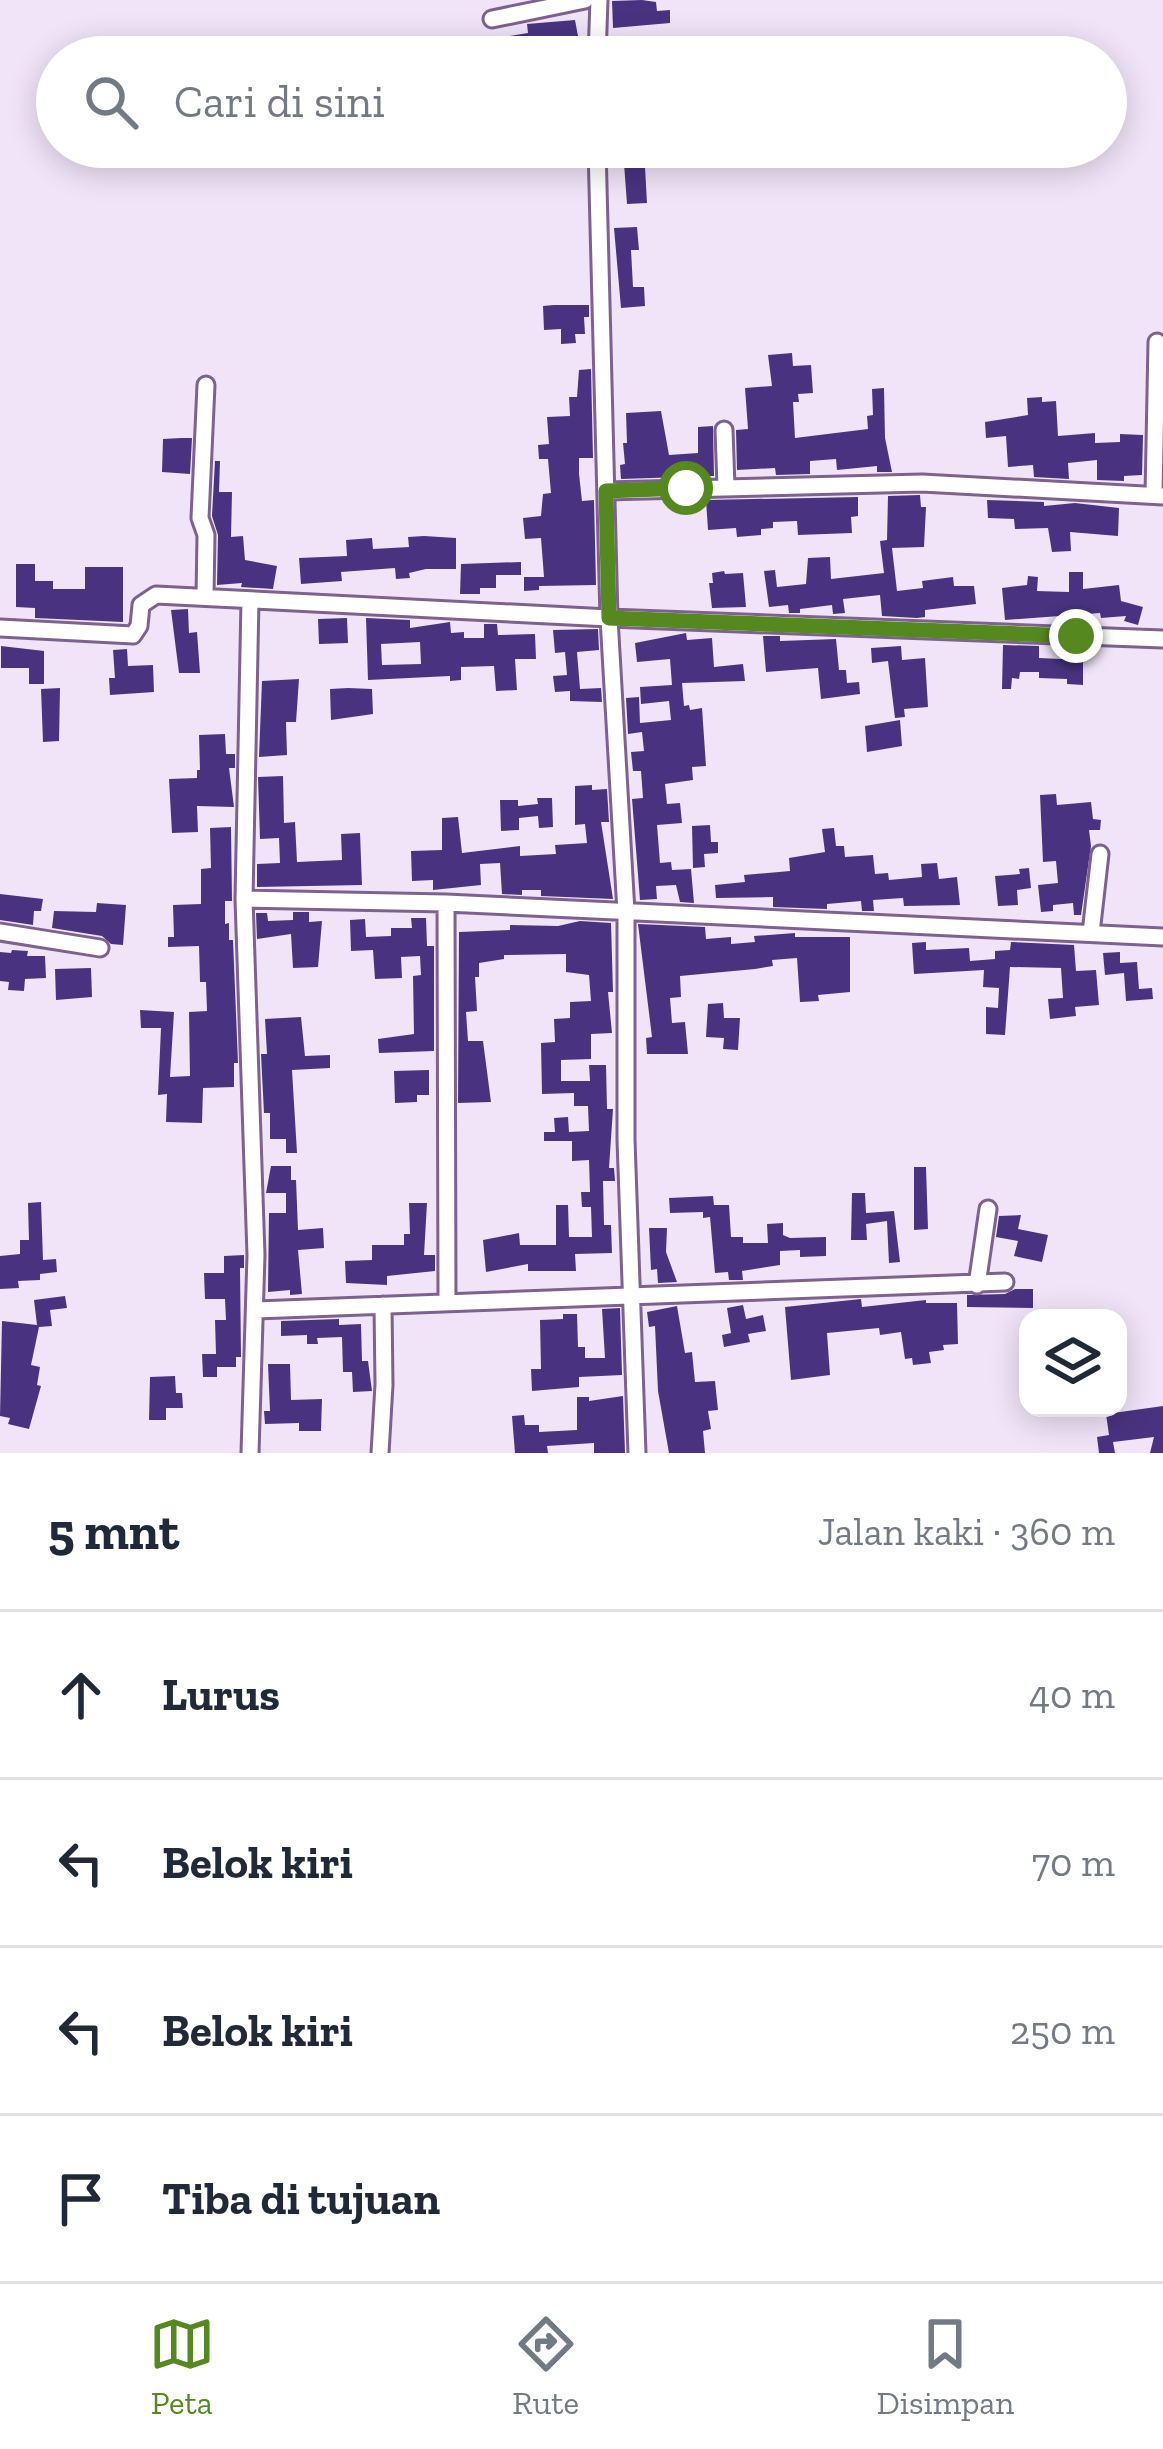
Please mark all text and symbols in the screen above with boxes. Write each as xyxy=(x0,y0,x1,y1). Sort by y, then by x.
search box xyxy=(36,36,1127,168)
icon: search xyxy=(78,69,144,135)
text: Cari di sini xyxy=(174,75,385,129)
route start xyxy=(659,461,713,515)
route end xyxy=(1049,609,1103,663)
map controls xyxy=(1019,1309,1127,1417)
button: layers xyxy=(1019,1309,1127,1417)
text: 5 mnt xyxy=(48,1501,179,1562)
text: Jalan kaki · 360 m xyxy=(818,1508,1115,1555)
icon: ahead xyxy=(48,1662,114,1728)
text: Lurus xyxy=(162,1668,280,1722)
text: 40 m xyxy=(1029,1671,1115,1718)
icon: left xyxy=(48,1830,114,1896)
text: Belok kiri xyxy=(162,1836,353,1890)
text: 70 m xyxy=(1032,1839,1115,1886)
icon: left xyxy=(48,1998,114,2064)
text: Belok kiri xyxy=(162,2004,353,2058)
text: 250 m xyxy=(1010,2007,1115,2054)
icon: arrive xyxy=(48,2166,114,2232)
text: Tiba di tujuan xyxy=(162,2172,440,2226)
tab: Peta xyxy=(149,2311,215,2422)
tab: Rute xyxy=(512,2311,579,2422)
tab: Disimpan xyxy=(877,2311,1014,2422)

